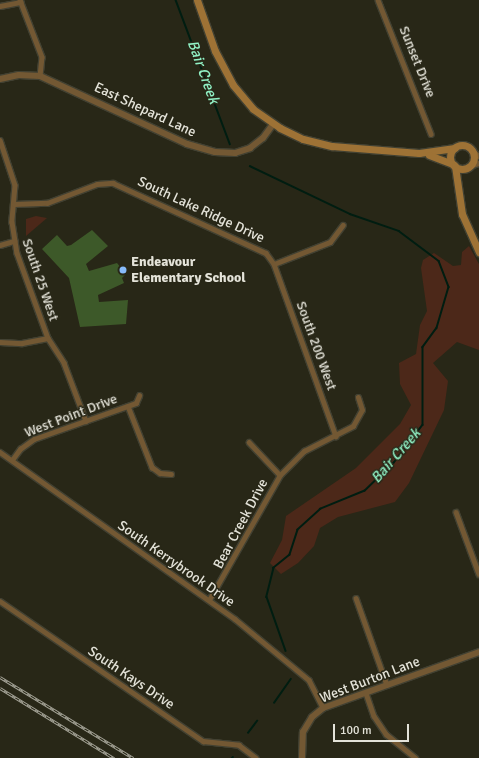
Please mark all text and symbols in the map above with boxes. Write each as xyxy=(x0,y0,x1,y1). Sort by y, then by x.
street label: Sunset Drive xyxy=(395,24,439,100)
water label: Bair Creek xyxy=(183,38,223,106)
street label: East Shepard Lane xyxy=(91,79,199,141)
street label: South Lake Ridge Drive xyxy=(135,173,267,247)
street label: South 25 West xyxy=(18,237,62,323)
place label: Endeavour Elementary School xyxy=(131,254,246,286)
marker: Endeavour Elementary School xyxy=(118,265,128,275)
street label: South 200 West xyxy=(292,299,340,393)
street label: West Point Drive xyxy=(22,391,120,441)
water label: Bair Creek xyxy=(367,425,425,487)
street label: Bear Creek Drive xyxy=(210,476,272,572)
street label: South Kerrybrook Drive xyxy=(114,517,238,611)
street label: South Kays Drive xyxy=(85,643,177,713)
street label: West Burton Lane xyxy=(318,653,422,707)
scale bar xyxy=(335,716,411,742)
text: 100 m xyxy=(340,723,372,738)

